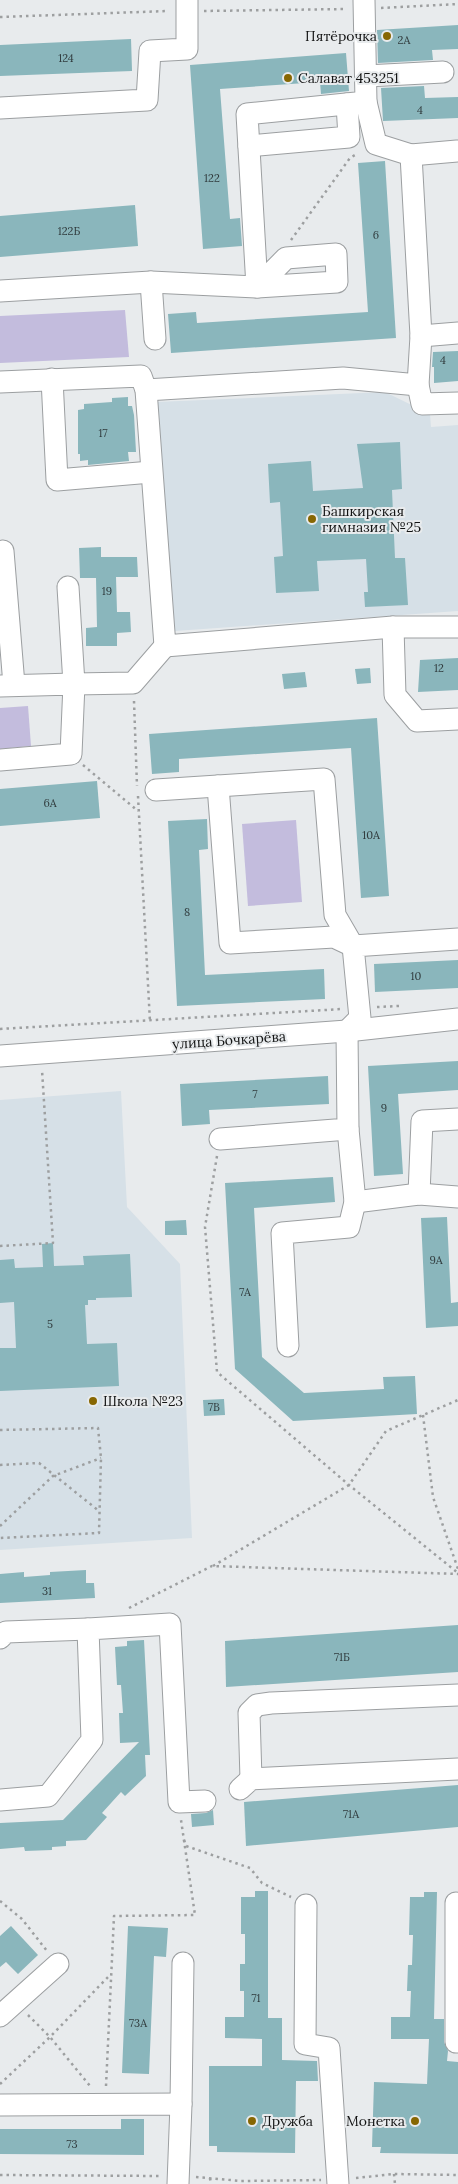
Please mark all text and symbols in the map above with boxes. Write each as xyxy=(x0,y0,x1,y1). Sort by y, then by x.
place label: Пятёрочка xyxy=(305,27,377,45)
marker: Пятёрочка xyxy=(381,30,393,42)
house number: 2А xyxy=(398,33,412,47)
house number: 124 xyxy=(58,51,74,65)
place label: Салават 453251 xyxy=(298,69,399,87)
marker: Салават 453251 xyxy=(282,72,294,84)
house number: 4 xyxy=(417,103,423,117)
house number: 122 xyxy=(204,171,220,185)
house number: 122Б xyxy=(58,224,80,238)
house number: 6 xyxy=(373,228,379,242)
house number: 4 xyxy=(440,353,446,367)
house number: 17 xyxy=(98,426,108,440)
place label: Башкирская гимназия №25 xyxy=(322,502,421,536)
marker: Башкирская гимназия №25 xyxy=(306,513,318,525)
house number: 19 xyxy=(102,584,112,598)
house number: 12 xyxy=(434,661,444,675)
house number: 6А xyxy=(43,796,58,810)
house number: 10А xyxy=(362,828,381,842)
house number: 8 xyxy=(184,905,190,919)
house number: 10 xyxy=(411,969,422,983)
street label: улица Бочкарёва xyxy=(172,1027,286,1053)
house number: 7 xyxy=(252,1087,258,1101)
house number: 9 xyxy=(381,1101,387,1115)
house number: 9А xyxy=(429,1253,444,1267)
house number: 7А xyxy=(239,1285,252,1299)
house number: 5 xyxy=(47,1317,53,1331)
place label: Школа №23 xyxy=(103,1392,183,1410)
marker: Школа №23 xyxy=(87,1395,99,1407)
house number: 7В xyxy=(208,1400,220,1414)
house number: 31 xyxy=(42,1584,52,1598)
house number: 71Б xyxy=(334,1650,350,1664)
house number: 71А xyxy=(343,1807,360,1821)
house number: 71 xyxy=(251,1991,261,2005)
house number: 73А xyxy=(129,2016,148,2030)
place label: Дружба xyxy=(262,2112,313,2130)
place label: Монетка xyxy=(346,2112,405,2130)
marker: Дружба xyxy=(246,2115,258,2127)
marker: Монетка xyxy=(409,2115,421,2127)
house number: 73 xyxy=(66,2137,78,2151)

